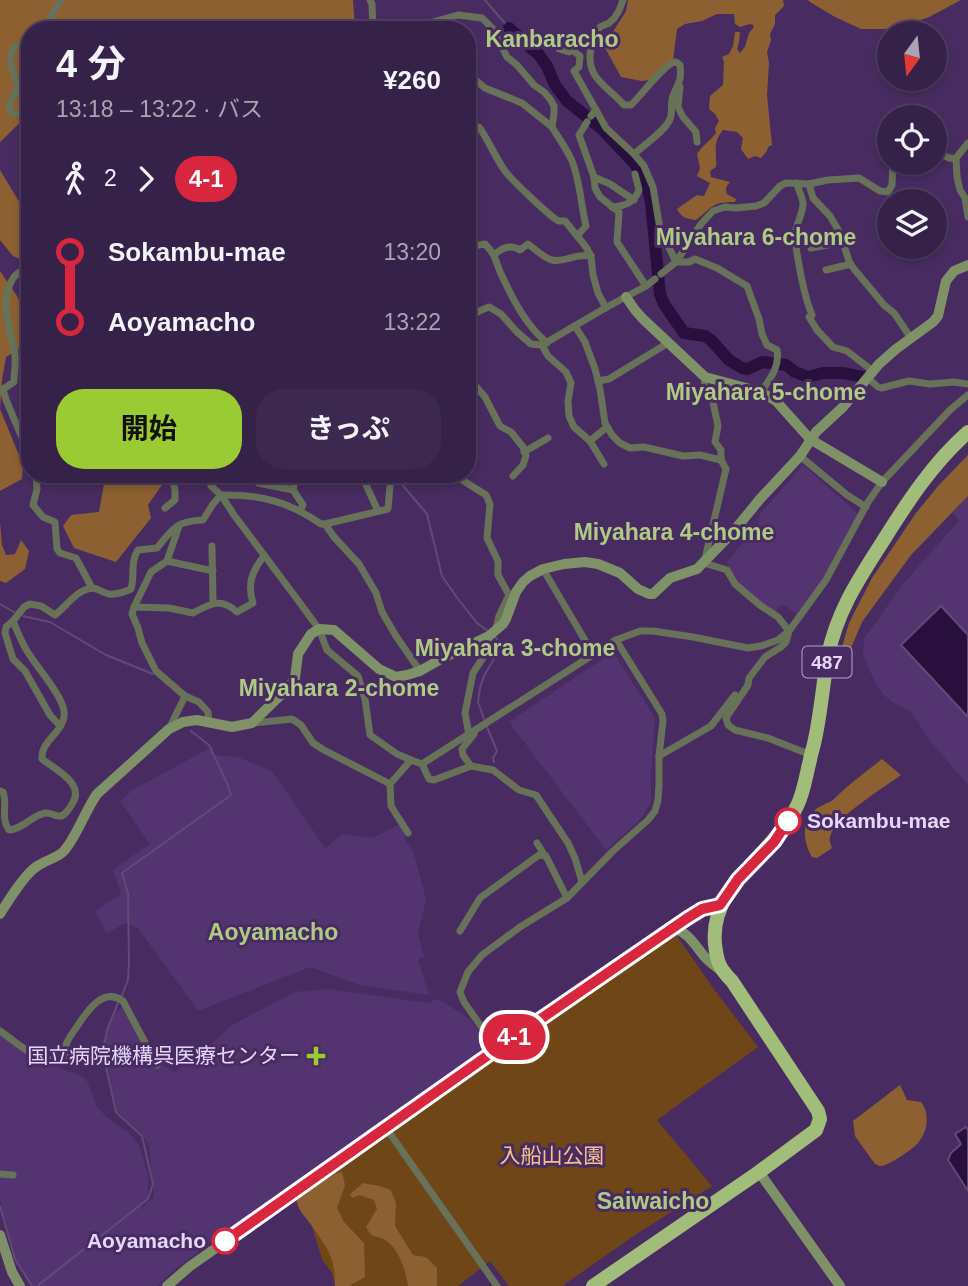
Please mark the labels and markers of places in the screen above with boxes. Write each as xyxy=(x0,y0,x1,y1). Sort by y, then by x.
marker: Sokambu-mae xyxy=(775,808,801,834)
place label: Sokambu-mae xyxy=(807,809,951,832)
place label: 国立病院機構呉医療センター xyxy=(27,1044,300,1067)
marker: 国立病院機構呉医療センター xyxy=(306,1046,326,1066)
marker: Aoyamacho xyxy=(212,1228,238,1254)
place label: Aoyamacho xyxy=(87,1229,206,1252)

